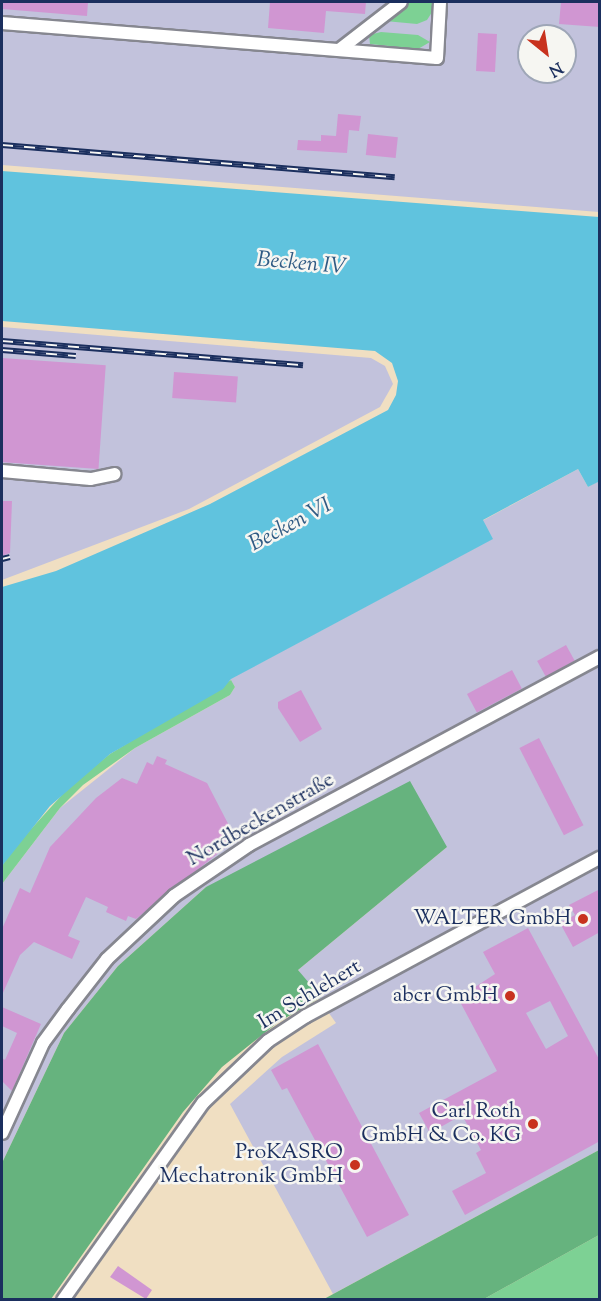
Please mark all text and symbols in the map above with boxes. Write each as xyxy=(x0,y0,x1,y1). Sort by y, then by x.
north arrow xyxy=(517,24,577,84)
text: N xyxy=(544,55,567,81)
water label: Becken IV xyxy=(256,248,348,282)
water label: Becken VI xyxy=(245,493,337,559)
street label: Nordbeckenstraße xyxy=(183,768,339,872)
place label: WALTER GmbH xyxy=(413,906,571,932)
marker: WALTER GmbH xyxy=(576,912,590,926)
street label: Im Schlehert xyxy=(254,955,366,1035)
place label: abcr GmbH xyxy=(393,983,498,1009)
marker: abcr GmbH xyxy=(503,989,517,1003)
place label: Carl Roth GmbH & Co. KG xyxy=(361,1099,521,1149)
marker: Carl Roth GmbH & Co. KG xyxy=(526,1117,540,1131)
place label: ProKASRO Mechatronik GmbH xyxy=(160,1140,343,1190)
marker: ProKASRO Mechatronik GmbH xyxy=(348,1158,362,1172)

